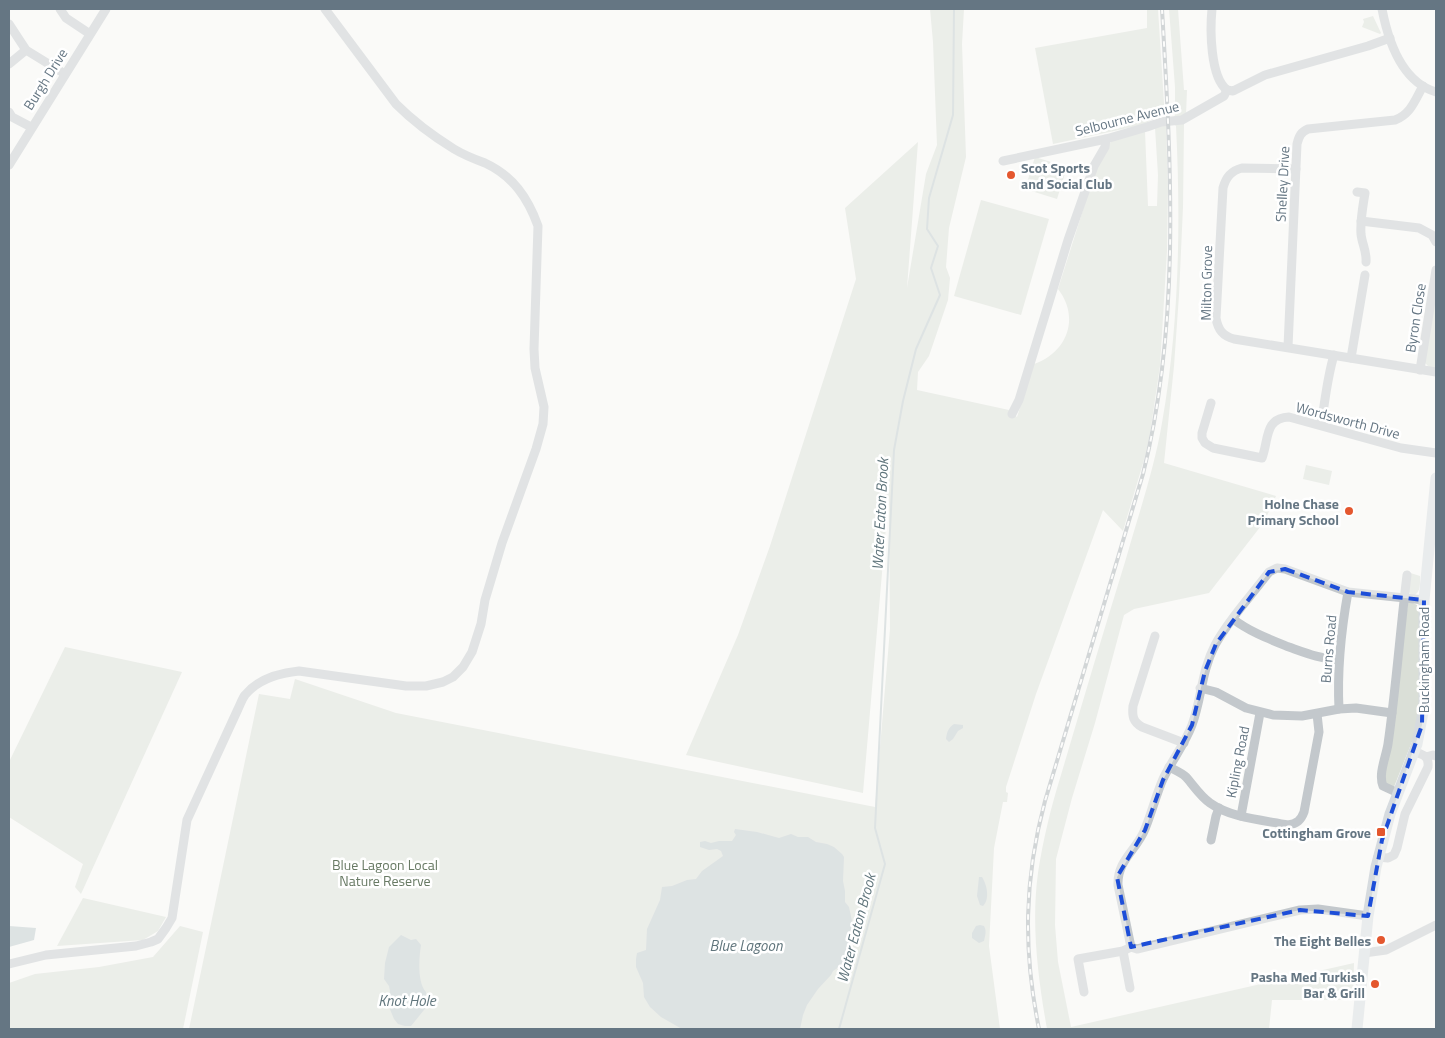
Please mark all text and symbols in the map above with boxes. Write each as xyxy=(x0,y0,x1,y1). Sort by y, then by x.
street label: Burgh Drive xyxy=(18,44,72,114)
street label: Selbourne Avenue xyxy=(1073,95,1181,141)
street label: Shelley Drive xyxy=(1270,145,1294,223)
place label: Scot Sports and Social Club xyxy=(1021,157,1113,194)
marker: Scot Sports and Social Club xyxy=(1005,169,1017,181)
street label: Milton Grove xyxy=(1195,245,1217,321)
street label: Byron Close xyxy=(1399,282,1431,354)
street label: Wordsworth Drive xyxy=(1294,396,1402,444)
water label: Water Eaton Brook xyxy=(866,455,895,570)
place label: Holne Chase Primary School xyxy=(1247,493,1339,530)
marker: Holne Chase Primary School xyxy=(1343,505,1355,517)
street label: Buckingham Road xyxy=(1413,607,1434,713)
street label: Burns Road xyxy=(1315,614,1341,684)
street label: Kipling Road xyxy=(1220,724,1254,800)
place label: Cottingham Grove xyxy=(1262,822,1371,843)
marker: Cottingham Grove xyxy=(1375,826,1387,838)
park label: Blue Lagoon Local Nature Reserve xyxy=(332,854,438,891)
water label: Water Eaton Brook xyxy=(830,869,882,985)
place label: The Eight Belles xyxy=(1274,930,1371,951)
water label: Blue Lagoon xyxy=(710,934,783,957)
marker: The Eight Belles xyxy=(1375,934,1387,946)
place label: Pasha Med Turkish Bar & Grill xyxy=(1251,966,1365,1003)
marker: Pasha Med Turkish Bar & Grill xyxy=(1369,978,1381,990)
water label: Knot Hole xyxy=(378,989,437,1012)

